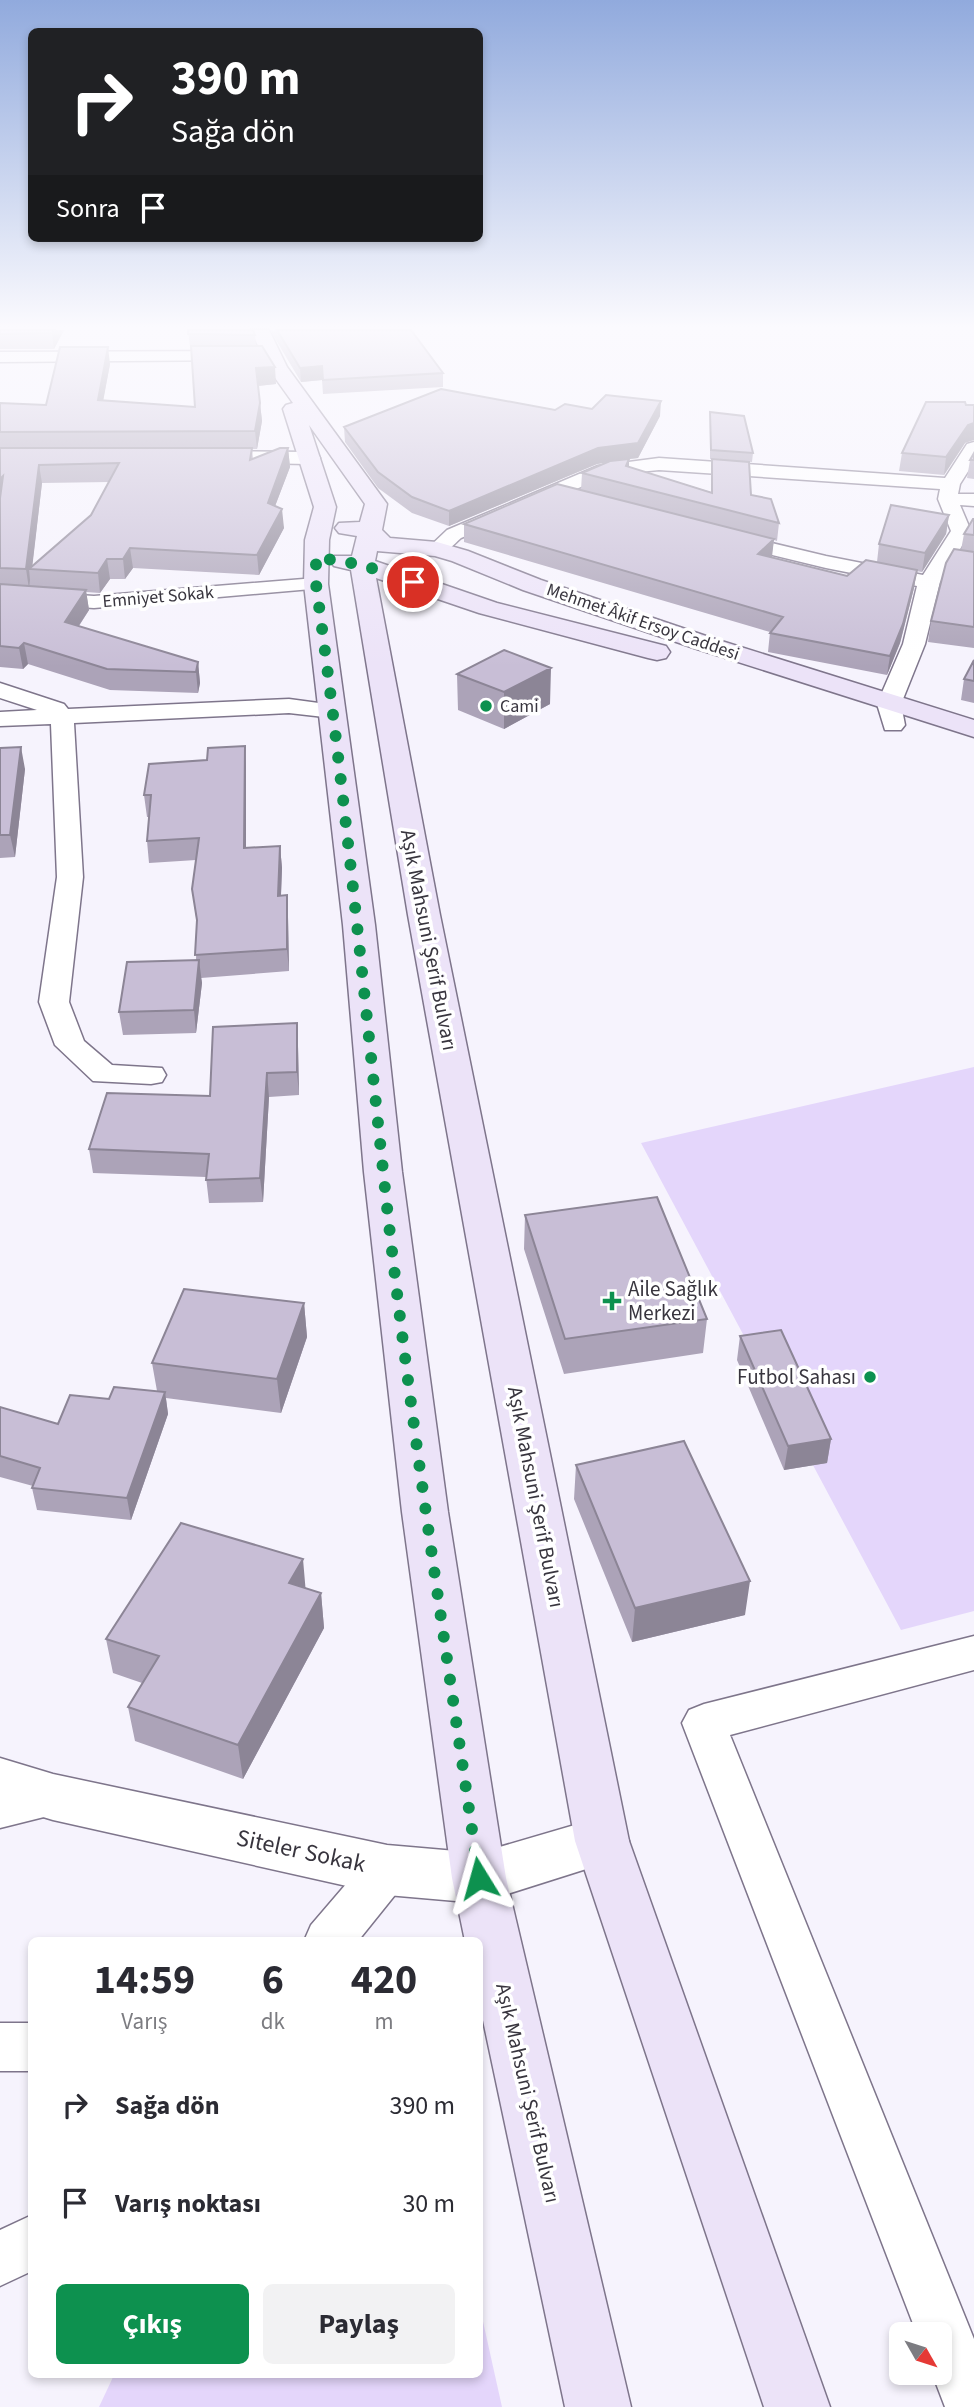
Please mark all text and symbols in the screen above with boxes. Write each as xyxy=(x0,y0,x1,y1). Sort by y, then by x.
text: 390 m xyxy=(171,44,300,114)
icon: right xyxy=(56,56,147,147)
text: Sağa dön xyxy=(171,109,295,155)
icon: arrive xyxy=(134,189,172,227)
text: Sonra xyxy=(56,190,120,227)
pin xyxy=(383,552,443,612)
icon: arrive xyxy=(394,563,432,601)
street label: Mehmet Âkif Ersoy Caddesi xyxy=(543,577,743,667)
street label: Emniyet Sokak xyxy=(101,580,215,614)
place label: Cami xyxy=(500,694,539,719)
marker: Cami xyxy=(478,698,494,714)
street label: Aşık Mahsuni Şerif Bulvarı xyxy=(393,827,465,1053)
place label: Aile Sağlık Merkezi xyxy=(628,1274,718,1328)
marker: Aile Sağlık Merkezi xyxy=(602,1291,622,1311)
place label: Futbol Sahası xyxy=(737,1362,856,1392)
marker: Futbol Sahası xyxy=(862,1369,878,1385)
street label: Aşık Mahsuni Şerif Bulvarı xyxy=(500,1384,572,1610)
street label: Siteler Sokak xyxy=(233,1820,369,1882)
position arrow xyxy=(442,1841,516,1915)
text: 14:59 xyxy=(94,1950,195,2010)
text: 6 xyxy=(262,1950,284,2010)
text: 420 xyxy=(351,1950,417,2010)
street label: Aşık Mahsuni Şerif Bulvarı xyxy=(488,1980,568,2206)
text: Varış xyxy=(121,2005,168,2038)
text: dk xyxy=(261,2005,285,2038)
text: m xyxy=(374,2005,394,2038)
icon: right xyxy=(56,2086,94,2124)
text: Sağa dön xyxy=(115,2087,220,2124)
text: 390 m xyxy=(389,2087,455,2124)
icon: arrive xyxy=(56,2184,94,2222)
text: Varış noktası xyxy=(115,2185,261,2222)
text: 30 m xyxy=(402,2185,455,2222)
button: Çıkış xyxy=(56,2284,249,2364)
button: Paylaş xyxy=(263,2284,455,2364)
north arrow xyxy=(889,2322,952,2385)
map controls xyxy=(889,2322,952,2385)

